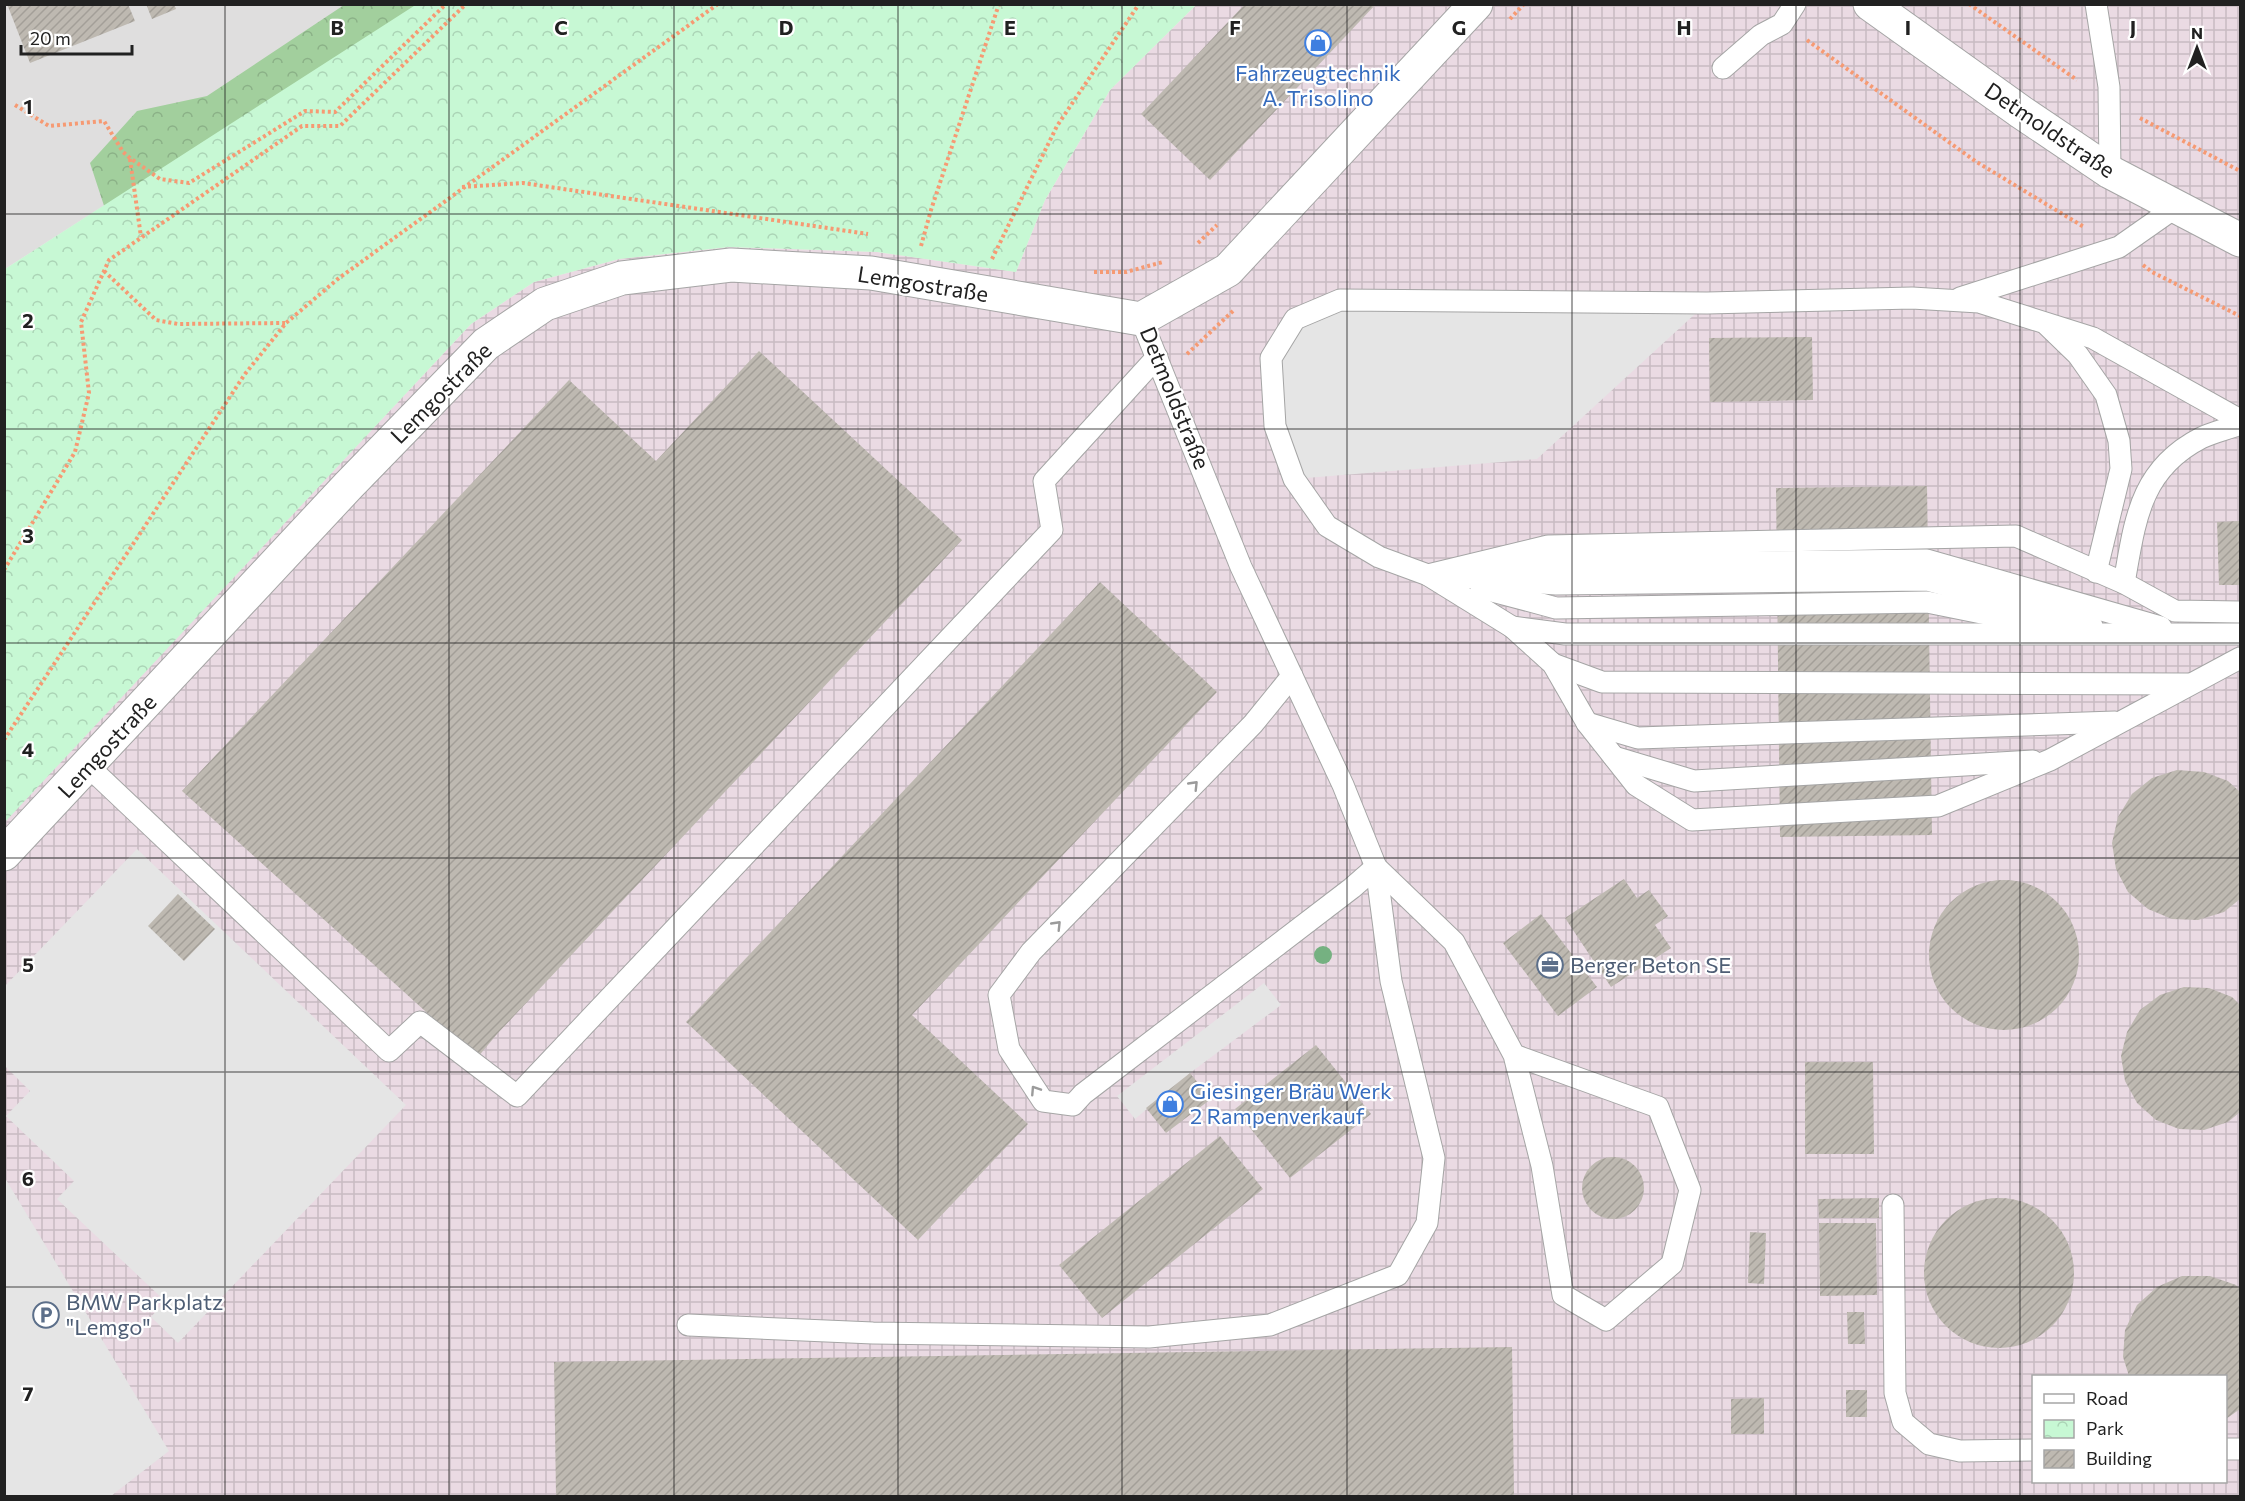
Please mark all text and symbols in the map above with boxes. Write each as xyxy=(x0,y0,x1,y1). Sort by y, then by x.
text: B xyxy=(330,15,344,39)
text: C xyxy=(554,15,568,39)
text: D xyxy=(779,15,793,39)
text: E xyxy=(1004,15,1016,39)
text: F xyxy=(1229,15,1241,39)
text: G xyxy=(1452,15,1466,39)
text: H xyxy=(1677,15,1692,39)
text: I xyxy=(1905,15,1911,39)
text: J xyxy=(2130,15,2136,39)
scale bar xyxy=(21,18,132,56)
north arrow xyxy=(2167,18,2227,78)
text: N xyxy=(2191,23,2203,42)
text: 20 m xyxy=(30,27,71,49)
shop icon: Fahrzeugtechnik A. Trisolino xyxy=(1303,28,1333,58)
place label: Fahrzeugtechnik A. Trisolino xyxy=(1235,59,1401,111)
street label: Detmoldstraße xyxy=(1980,76,2121,183)
text: 1 xyxy=(23,94,33,118)
street label: Lemgostraße xyxy=(856,260,990,307)
text: 2 xyxy=(22,308,34,332)
street label: Detmoldstraße xyxy=(1135,323,1216,473)
street label: Lemgostraße xyxy=(384,336,497,449)
text: 3 xyxy=(22,523,34,547)
street label: Lemgostraße xyxy=(52,688,162,803)
text: 4 xyxy=(22,737,34,761)
one-way arrow xyxy=(1186,782,1197,793)
one-way arrow xyxy=(1050,921,1061,932)
office icon: Berger Beton SE xyxy=(1535,950,1565,980)
place label: Berger Beton SE xyxy=(1570,951,1731,978)
text: 5 xyxy=(22,952,34,976)
place label: Giesinger Bräu Werk 2 Rampenverkauf xyxy=(1190,1077,1392,1129)
one-way arrow xyxy=(1032,1085,1043,1096)
shop icon: Giesinger Bräu Werk 2 Rampenverkauf xyxy=(1155,1089,1185,1119)
text: 6 xyxy=(22,1166,34,1190)
place label: BMW Parkplatz "Lemgo" xyxy=(66,1288,223,1340)
parking icon: BMW Parkplatz "Lemgo" xyxy=(31,1300,61,1330)
legend xyxy=(2032,1375,2227,1483)
text: 7 xyxy=(23,1381,34,1405)
text: Road xyxy=(2086,1387,2128,1409)
text: Park xyxy=(2086,1417,2124,1439)
text: Building xyxy=(2086,1447,2152,1469)

